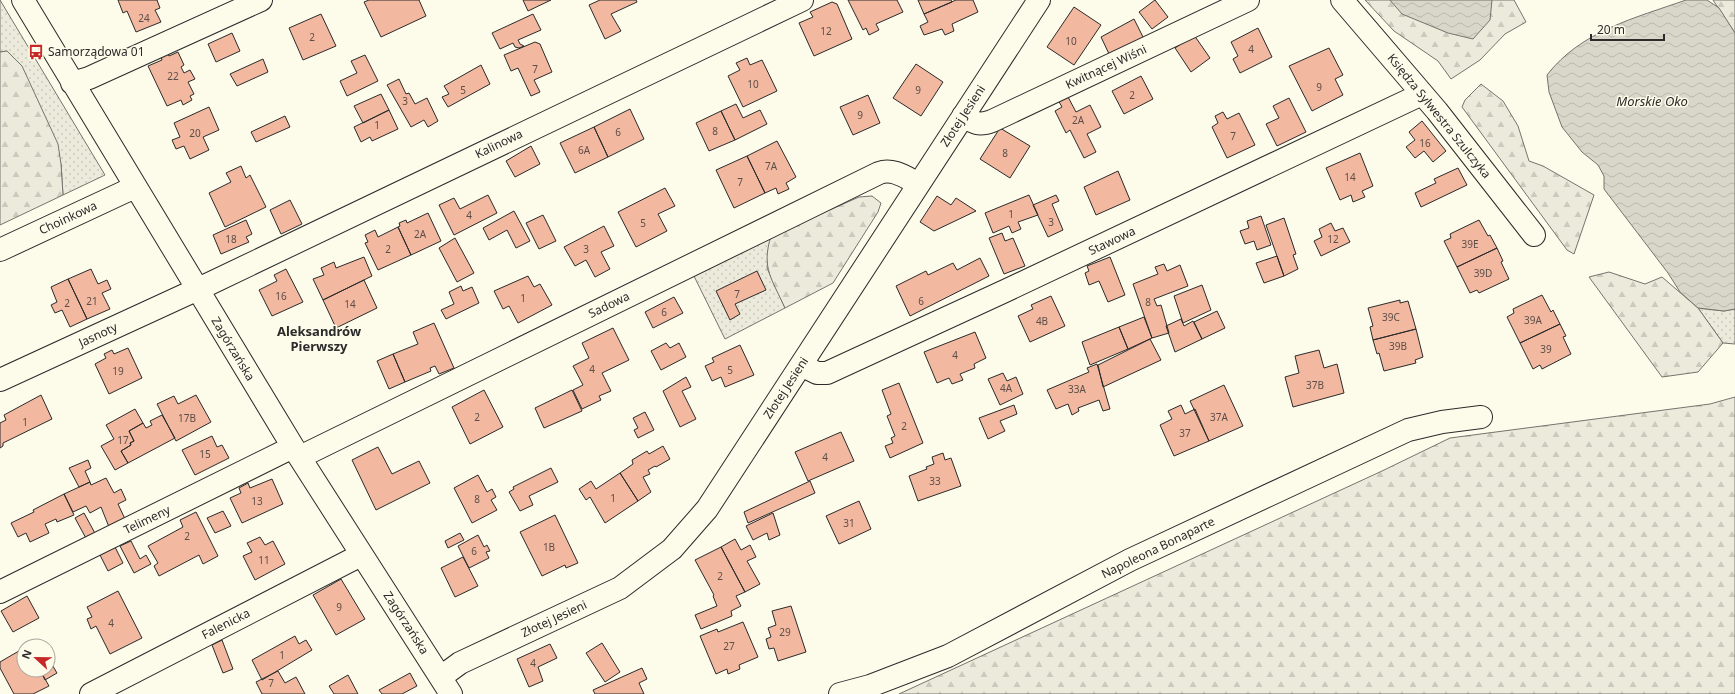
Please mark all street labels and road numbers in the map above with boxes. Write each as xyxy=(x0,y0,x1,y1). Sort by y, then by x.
street label: Kwitnącej Wiśni xyxy=(1062,40,1149,93)
street label: Księdza Sylwestra Szulczyka xyxy=(1384,50,1495,182)
street label: Złotej Jesieni xyxy=(936,81,989,150)
street label: Kalinowa xyxy=(472,125,525,162)
street label: Choinkowa xyxy=(36,197,100,238)
street label: Stawowa xyxy=(1085,222,1138,259)
street label: Sadowa xyxy=(585,287,632,322)
street label: Zagórzańska xyxy=(208,314,259,384)
street label: Jasnoty xyxy=(75,318,121,351)
street label: Złotej Jesieni xyxy=(759,353,812,422)
street label: Telimeny xyxy=(120,500,174,538)
street label: Napoleona Bonaparte xyxy=(1098,513,1218,582)
street label: Zagórzańska xyxy=(380,588,433,657)
street label: Złotej Jesieni xyxy=(518,596,589,641)
street label: Falenicka xyxy=(199,604,253,643)

